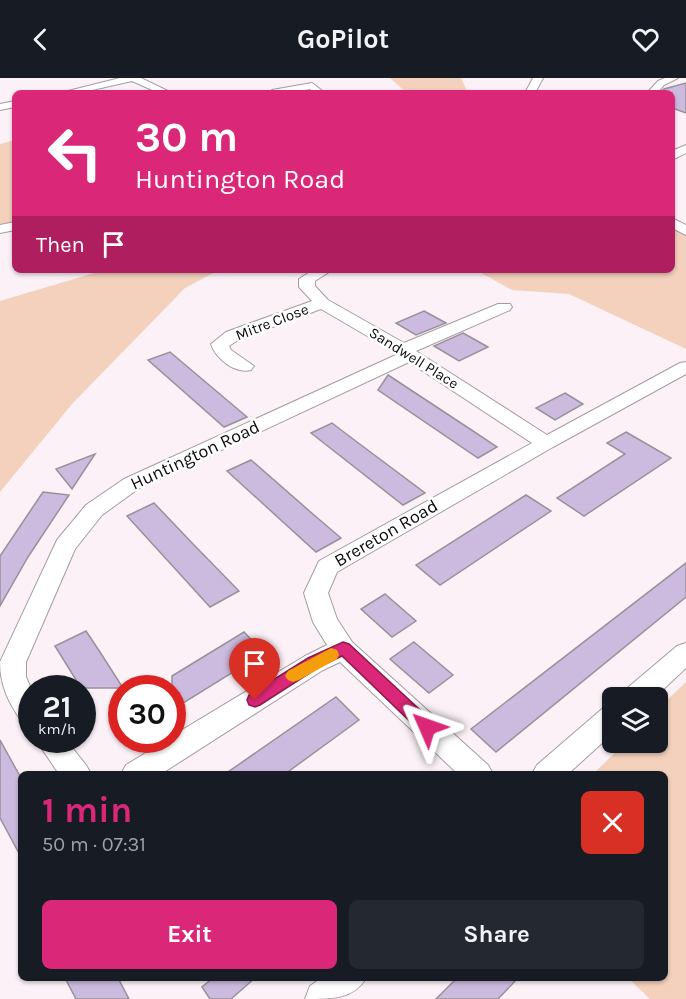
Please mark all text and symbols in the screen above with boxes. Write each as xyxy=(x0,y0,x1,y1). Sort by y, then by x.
icon: back xyxy=(24,23,57,56)
text: GoPilot xyxy=(297,23,389,55)
icon: heart xyxy=(629,23,662,56)
text: 30 m xyxy=(135,112,238,162)
icon: left xyxy=(36,114,114,192)
text: Huntington Road xyxy=(135,163,345,195)
icon: arrive xyxy=(97,228,130,261)
text: Then xyxy=(36,232,85,258)
street label: Mitre Close xyxy=(233,300,311,344)
street label: Sandwell Place xyxy=(366,323,462,393)
street label: Huntington Road xyxy=(127,415,263,495)
street label: Brereton Road xyxy=(330,495,442,571)
pin xyxy=(229,638,280,700)
icon: arrive xyxy=(238,647,271,680)
speed limit sign: 30 xyxy=(108,675,186,753)
map controls xyxy=(602,687,668,753)
button: layers xyxy=(602,687,668,753)
text: 21 xyxy=(43,689,71,725)
position arrow xyxy=(395,695,459,759)
text: km/h xyxy=(38,720,76,738)
text: 1 min xyxy=(42,789,132,831)
button: close xyxy=(581,791,644,854)
text: 50 m · 07:31 xyxy=(42,833,146,856)
button: Exit xyxy=(42,900,337,969)
button: Share xyxy=(349,900,644,969)

